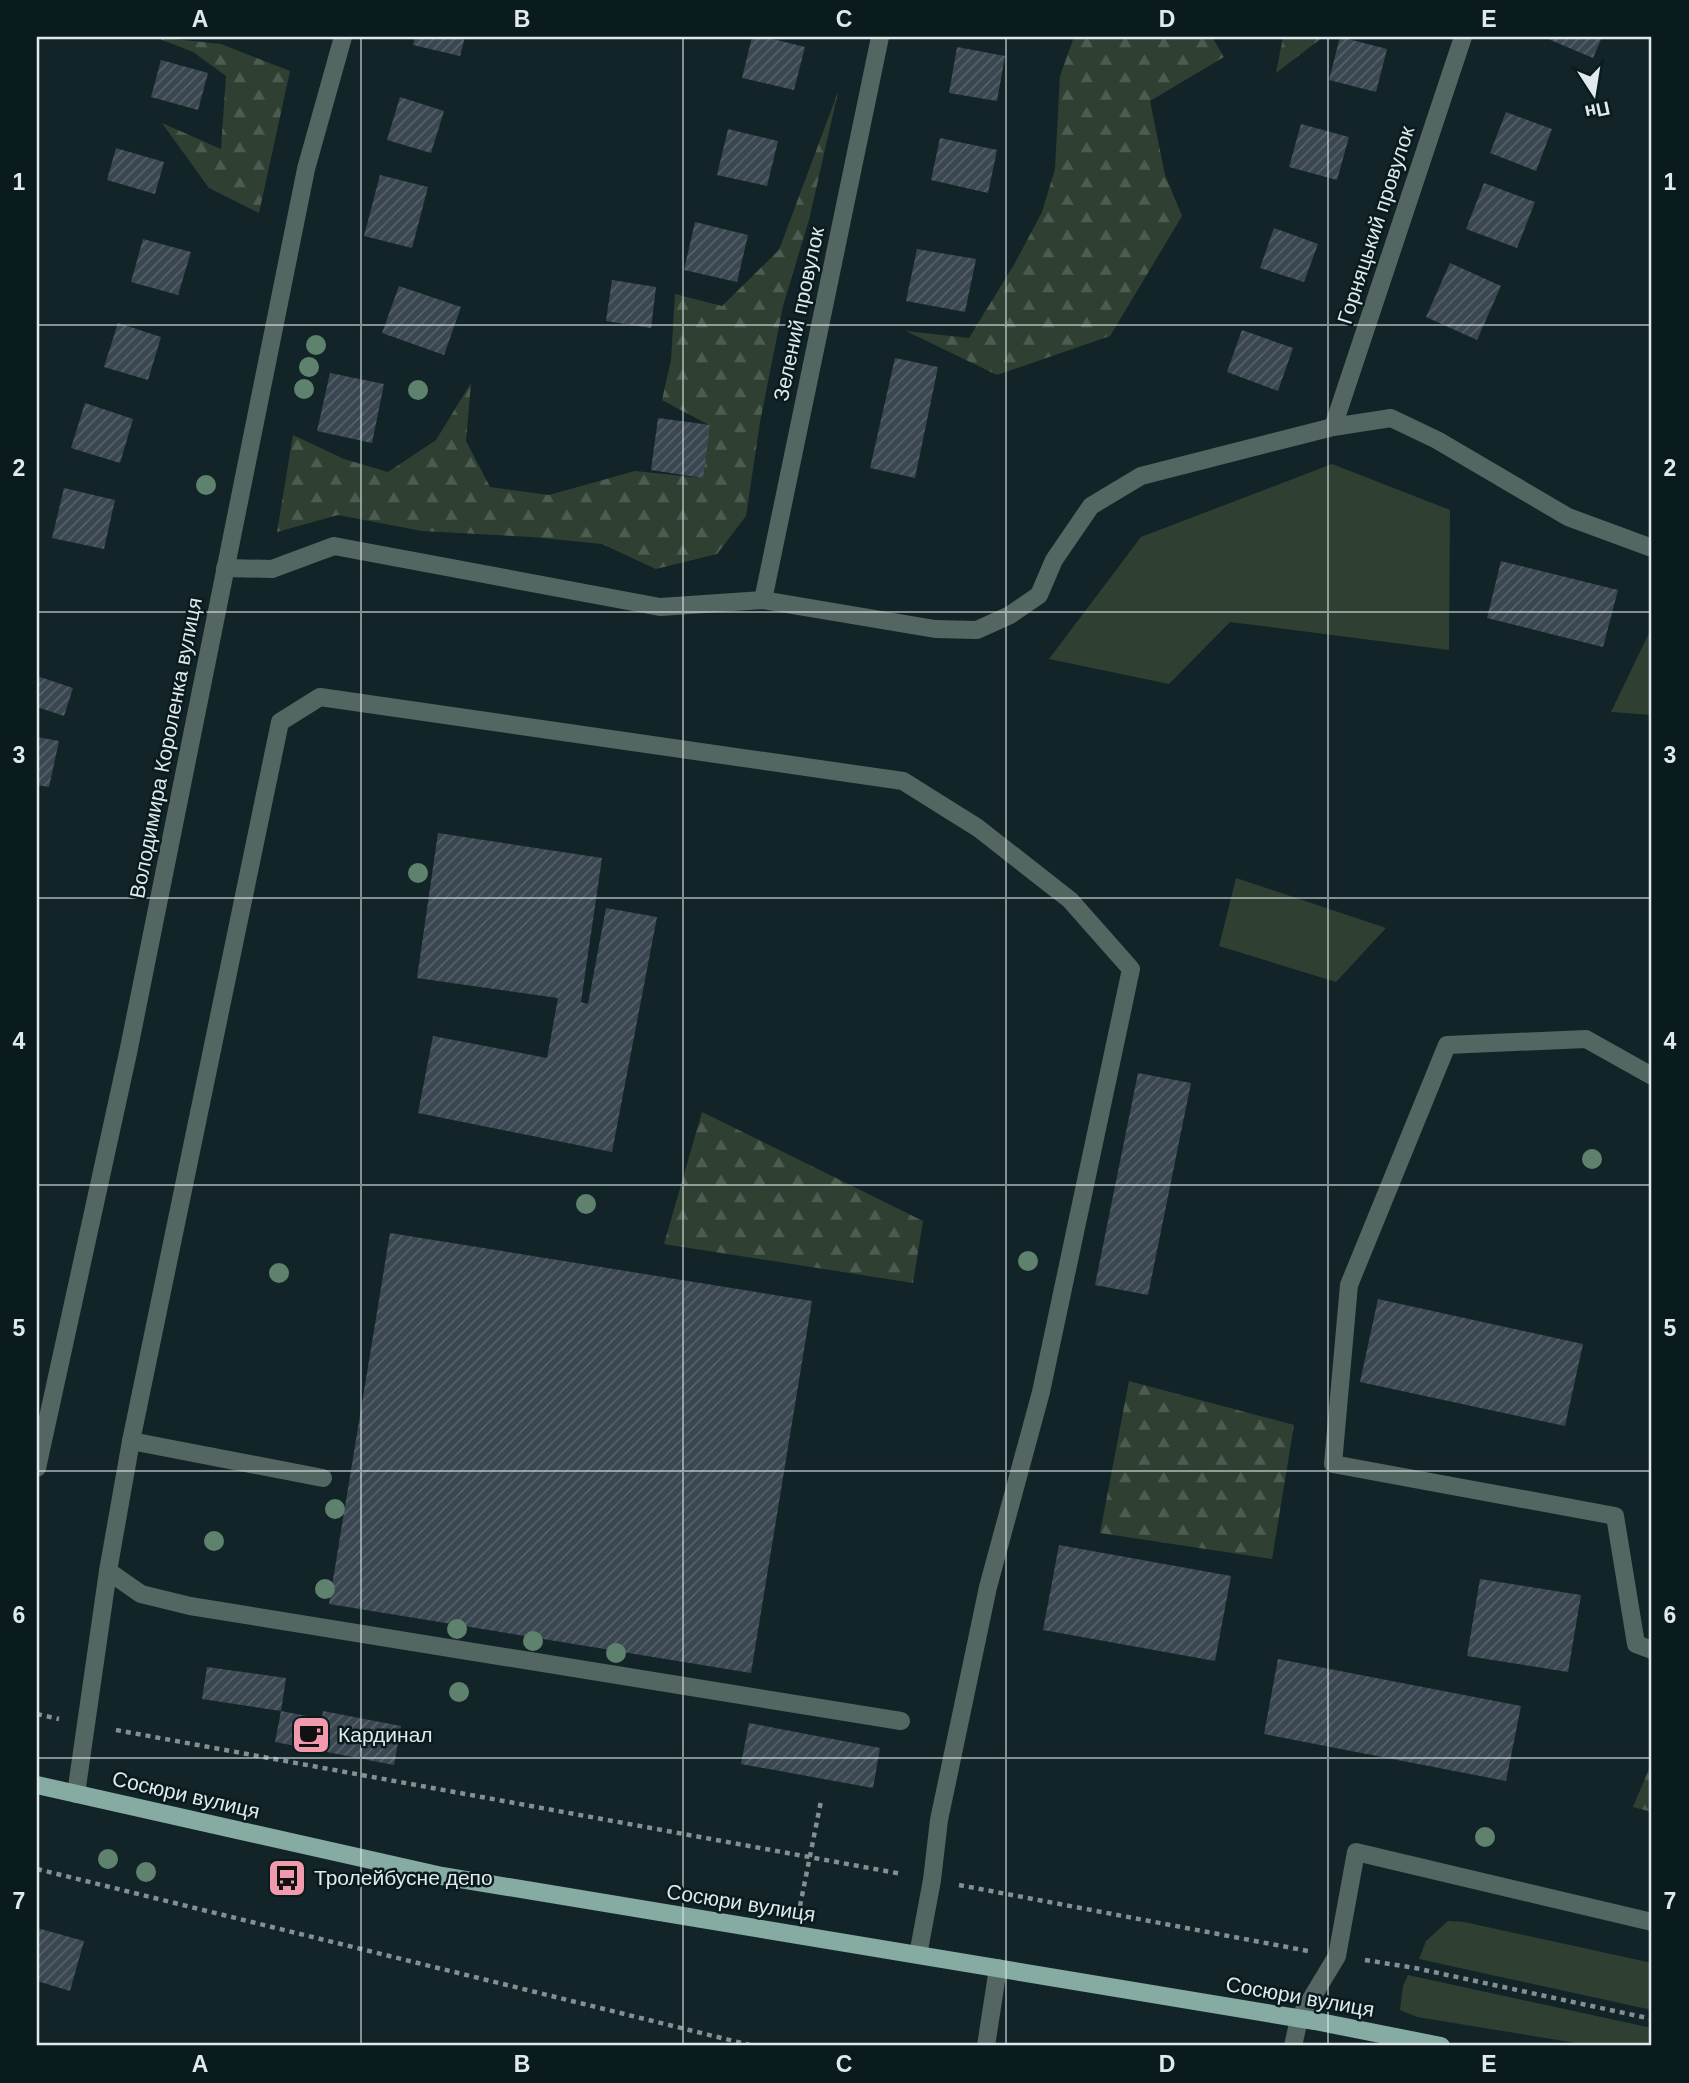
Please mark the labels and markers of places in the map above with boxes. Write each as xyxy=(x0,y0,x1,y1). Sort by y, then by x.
cafe icon: Кардинал xyxy=(290,1714,332,1756)
place label: Кардинал xyxy=(338,1723,433,1746)
bus stop icon: Тролейбусне депо xyxy=(266,1857,308,1899)
place label: Тролейбусне депо xyxy=(314,1866,493,1889)

